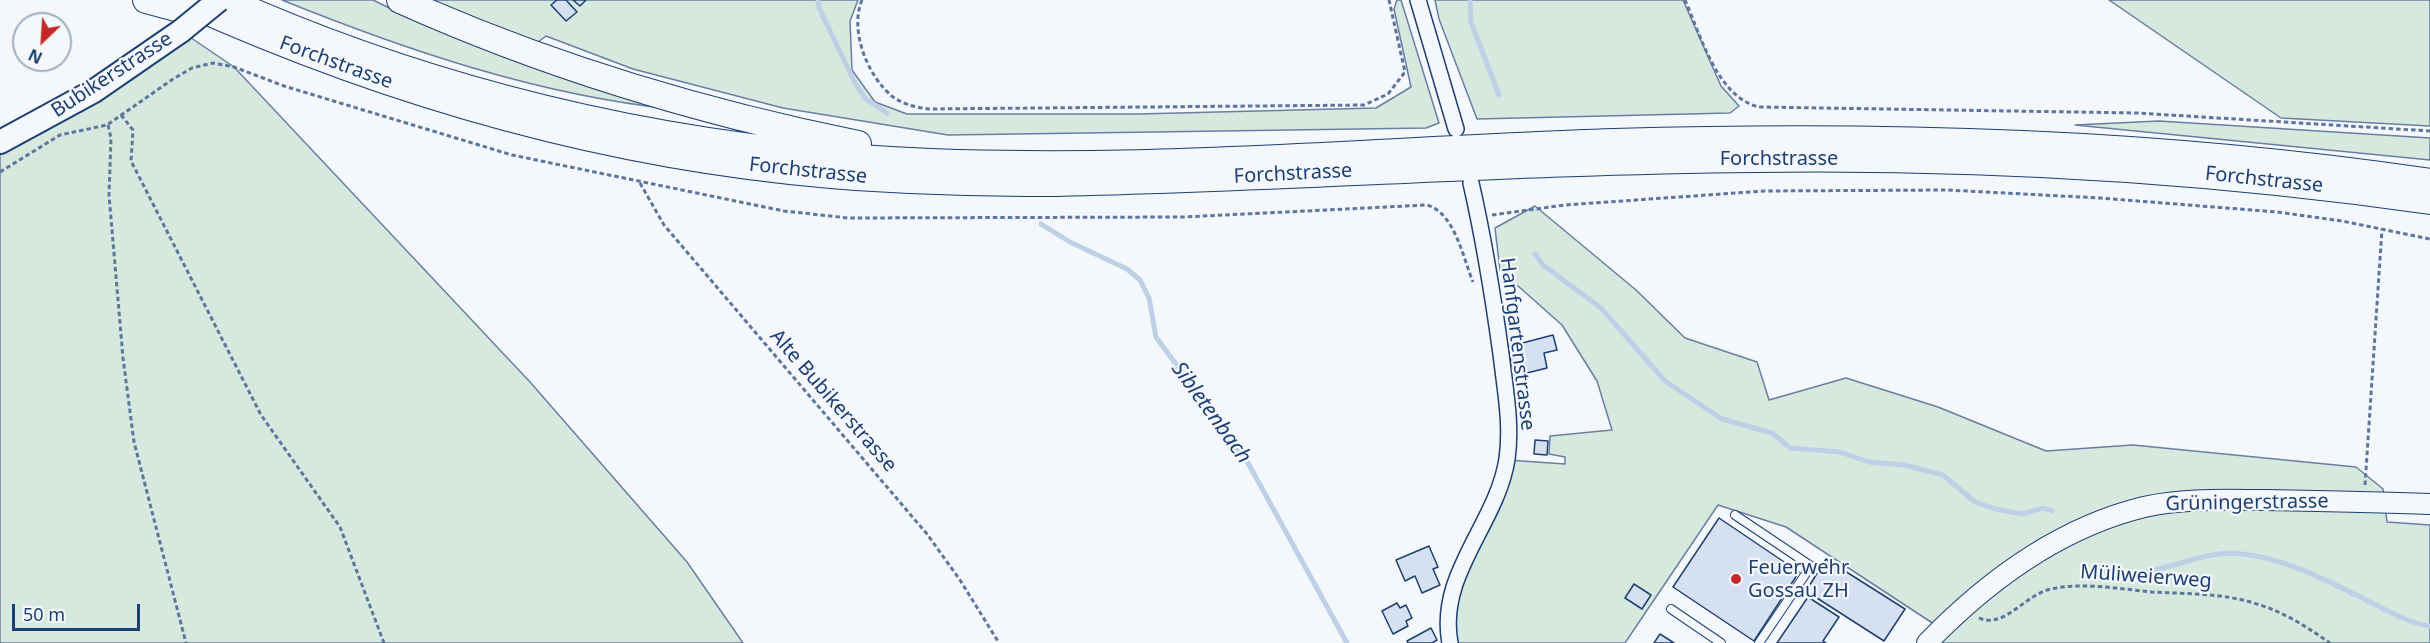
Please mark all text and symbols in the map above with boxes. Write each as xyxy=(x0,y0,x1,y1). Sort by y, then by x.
north arrow xyxy=(12,12,72,72)
street label: Bubikerstrasse xyxy=(47,27,177,123)
street label: Forchstrasse xyxy=(276,31,396,95)
text: N xyxy=(25,44,46,69)
street label: Forchstrasse xyxy=(1720,147,1838,171)
street label: Forchstrasse xyxy=(748,153,868,189)
street label: Forchstrasse xyxy=(1233,159,1353,189)
street label: Forchstrasse xyxy=(2204,162,2324,198)
street label: Hanfgartenstrasse xyxy=(1494,256,1540,432)
street label: Alte Bubikerstrasse xyxy=(765,325,901,477)
water label: Sibletenbach xyxy=(1166,357,1256,469)
street label: Grüningerstrasse xyxy=(2165,490,2329,516)
place label: Feuerwehr Gossau ZH xyxy=(1748,556,1849,603)
street label: Müliweierweg xyxy=(2079,560,2213,594)
marker: Feuerwehr Gossau ZH xyxy=(1729,572,1743,586)
scale bar xyxy=(15,592,142,630)
text: 50 m xyxy=(23,602,65,626)

